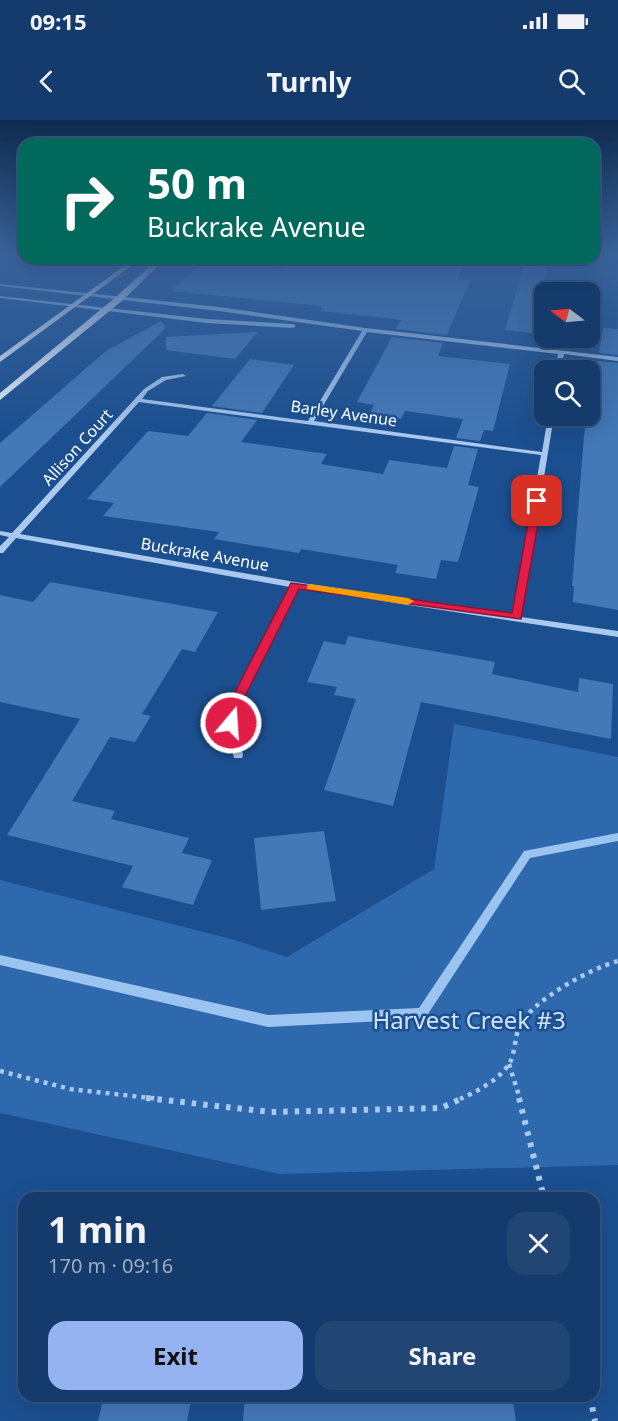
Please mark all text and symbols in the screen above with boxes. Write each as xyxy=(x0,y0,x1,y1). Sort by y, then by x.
text: 09:15 xyxy=(30,6,87,36)
text: Turnly xyxy=(267,63,351,100)
icon: back xyxy=(30,65,63,98)
icon: search xyxy=(555,65,588,98)
text: 50 m xyxy=(147,154,247,211)
icon: right xyxy=(48,162,126,240)
text: Buckrake Avenue xyxy=(147,208,366,245)
north arrow xyxy=(534,282,600,348)
map controls xyxy=(534,282,600,426)
button: search xyxy=(534,360,600,426)
street label: Barley Avenue xyxy=(289,395,399,431)
street label: Allison Court xyxy=(37,404,117,490)
pin xyxy=(511,475,562,526)
icon: arrive xyxy=(520,484,553,517)
street label: Buckrake Avenue xyxy=(139,532,271,576)
position arrow xyxy=(199,691,263,755)
park label: Harvest Creek #3 xyxy=(372,1003,566,1036)
text: 1 min xyxy=(48,1205,147,1254)
button: close xyxy=(507,1212,570,1275)
text: 170 m · 09:16 xyxy=(48,1252,173,1279)
button: Exit xyxy=(48,1321,303,1390)
button: Share xyxy=(315,1321,570,1390)

